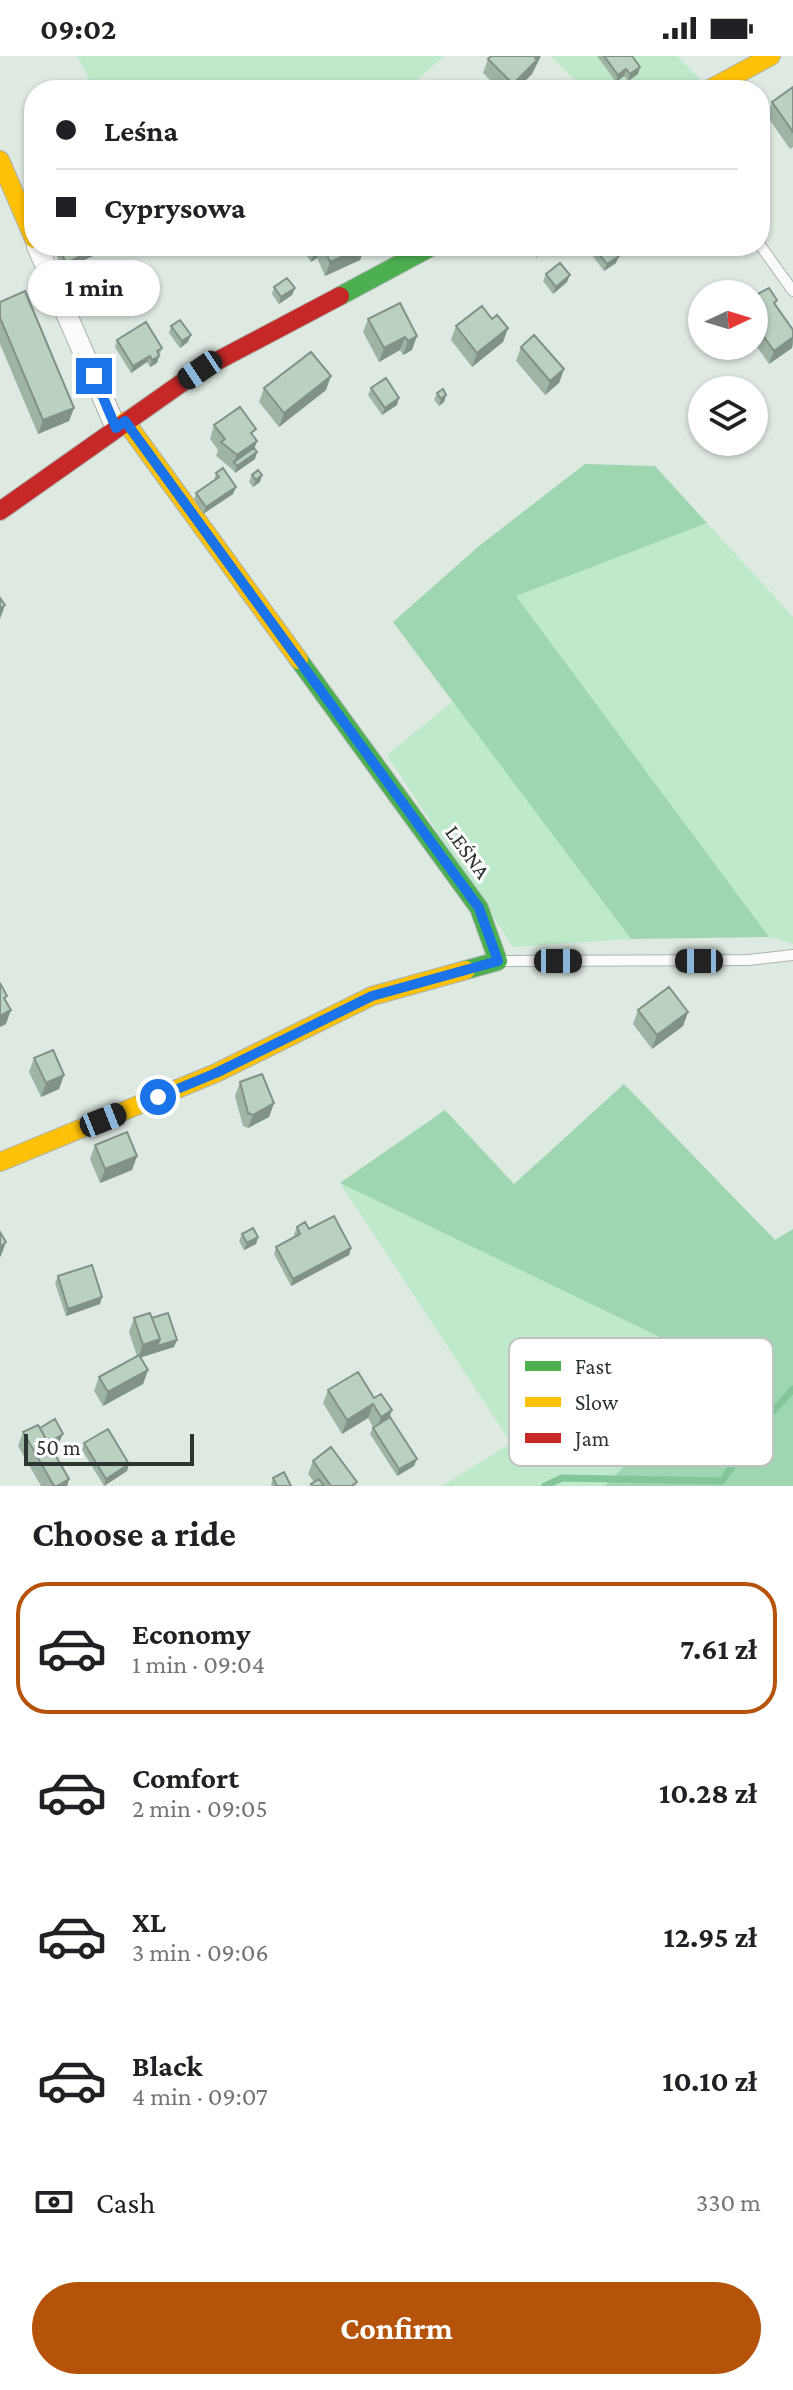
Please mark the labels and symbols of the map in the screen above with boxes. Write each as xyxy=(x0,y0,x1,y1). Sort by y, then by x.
callout: 1 min xyxy=(28,260,160,316)
north arrow xyxy=(688,280,768,360)
car xyxy=(173,347,227,393)
route end xyxy=(76,358,112,394)
street label: LEŚNA xyxy=(440,820,496,884)
car xyxy=(534,949,582,973)
car xyxy=(675,949,723,973)
route start xyxy=(140,1079,176,1115)
car xyxy=(76,1100,130,1140)
legend xyxy=(509,1338,773,1466)
text: Fast xyxy=(575,1354,612,1379)
text: Slow xyxy=(575,1390,619,1415)
text: Jam xyxy=(573,1426,610,1451)
scale bar xyxy=(24,1430,194,1466)

